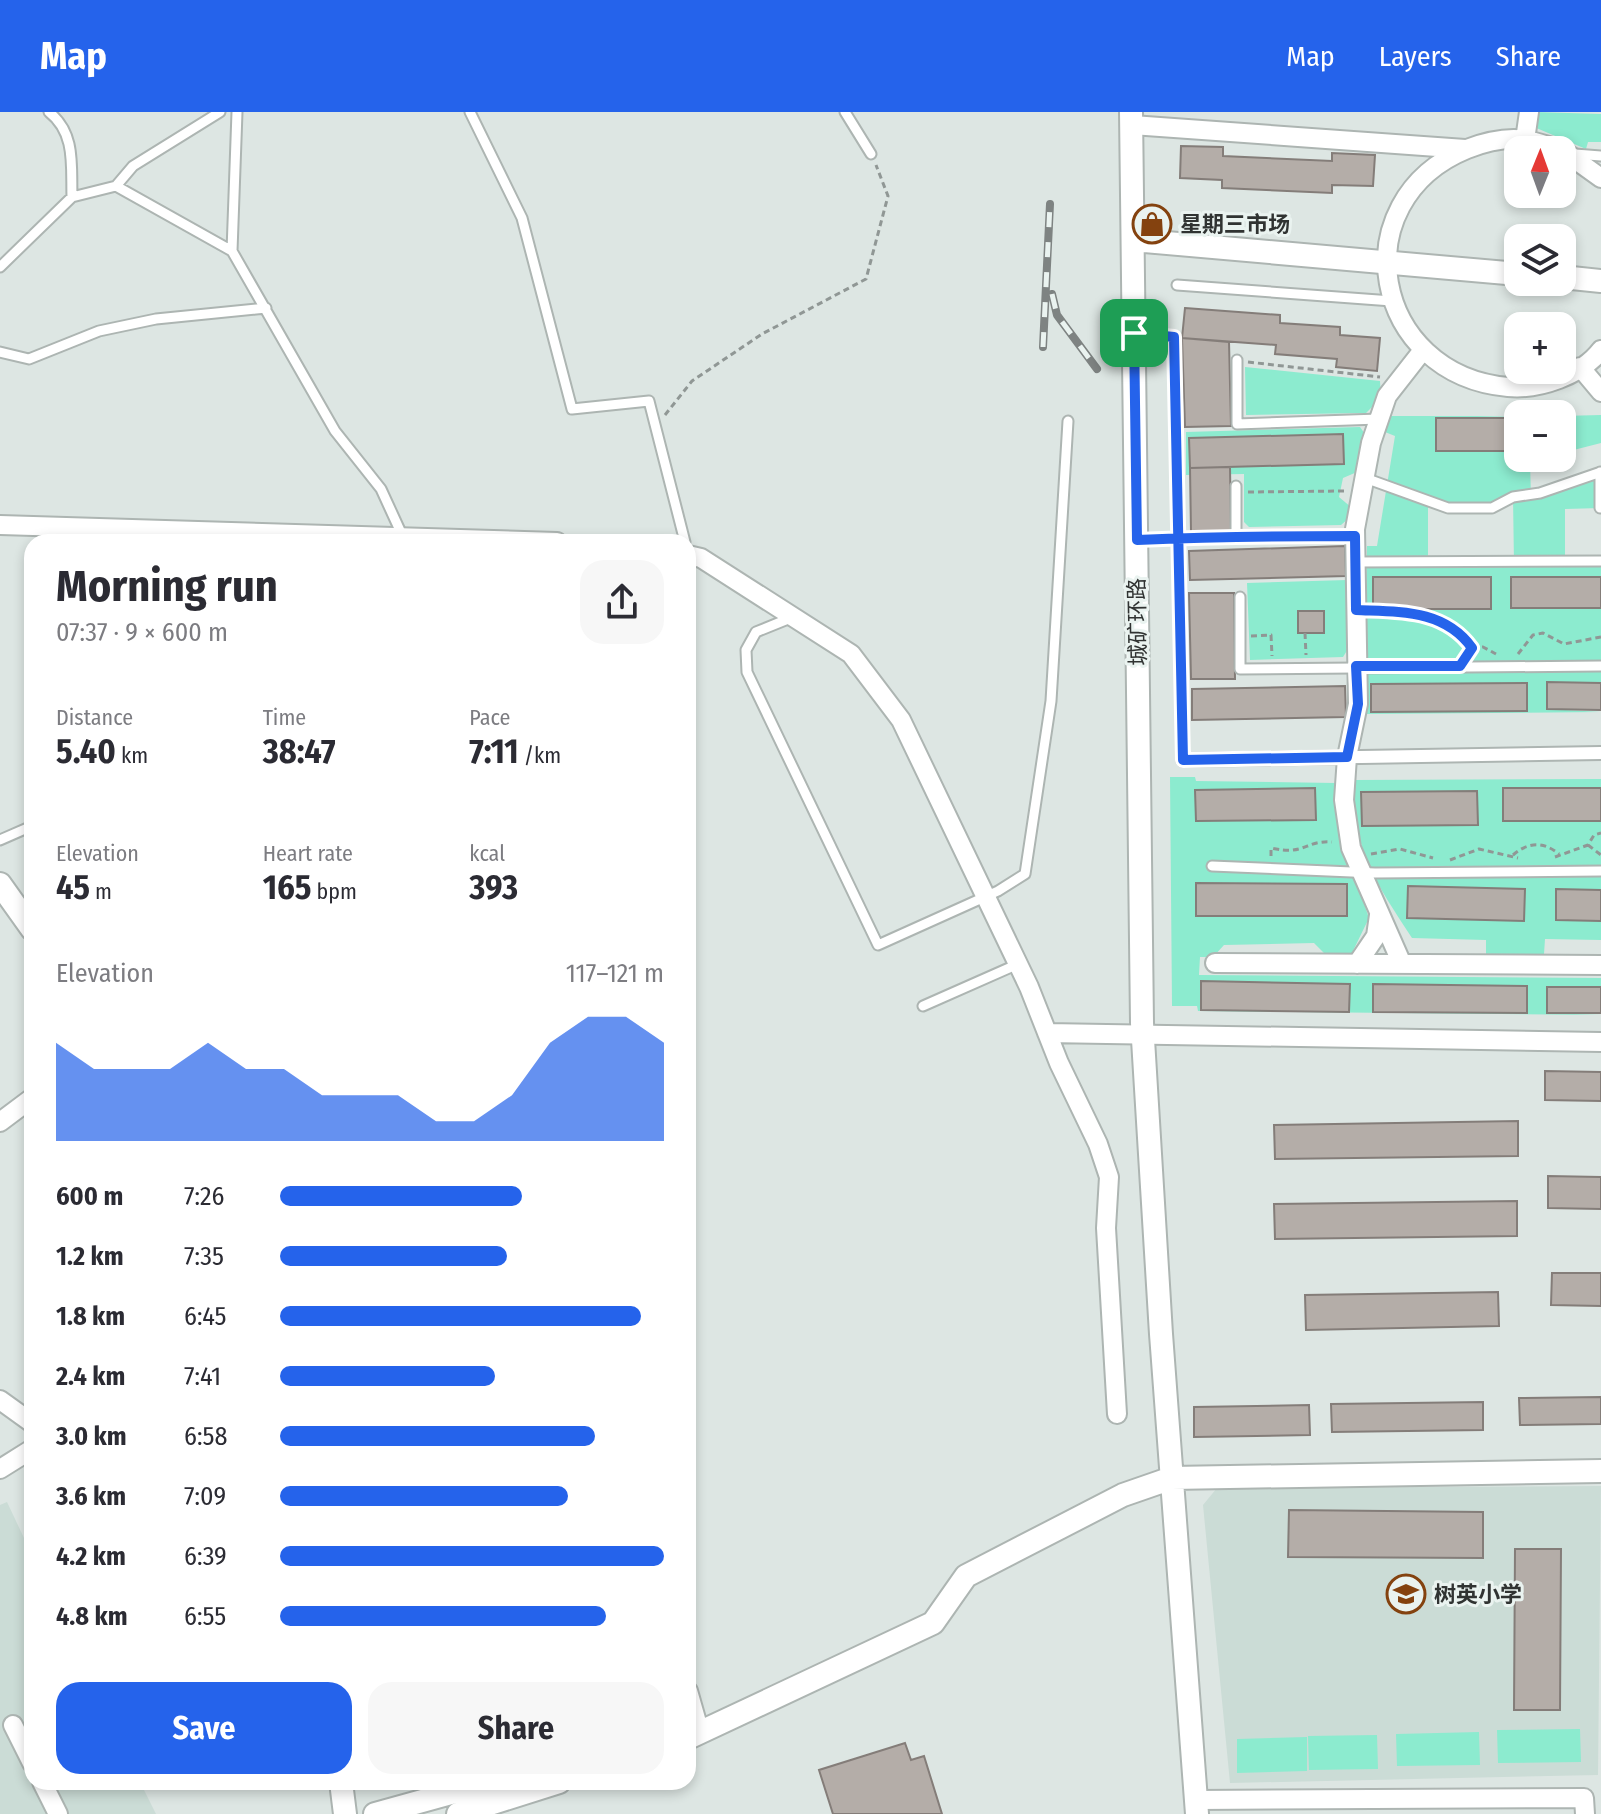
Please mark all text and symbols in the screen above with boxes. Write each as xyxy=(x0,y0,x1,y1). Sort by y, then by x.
text: Map xyxy=(40,33,107,79)
text: Map xyxy=(1286,40,1335,73)
text: Layers xyxy=(1379,40,1452,73)
text: Share xyxy=(1496,40,1561,73)
north arrow xyxy=(1504,136,1576,208)
map controls xyxy=(1504,136,1576,472)
shop icon: 星期三市场 xyxy=(1131,203,1173,245)
place label: 星期三市场 xyxy=(1180,211,1290,238)
button: layers xyxy=(1504,224,1576,296)
pin xyxy=(1100,299,1168,367)
icon: arrive xyxy=(1112,311,1156,355)
button: + xyxy=(1504,312,1576,384)
button: − xyxy=(1504,400,1576,472)
text: Morning run xyxy=(56,560,278,613)
button: share xyxy=(580,560,664,644)
street label: 城矿环路 xyxy=(1123,578,1152,666)
text: 07:37 · 9 × 600 m xyxy=(56,617,228,648)
text: Distance xyxy=(56,704,133,731)
text: Time xyxy=(263,704,306,731)
text: Pace xyxy=(469,704,510,731)
text: 5.40 xyxy=(56,731,116,772)
text: 38:47 xyxy=(263,731,336,772)
text: 7:11 xyxy=(469,731,519,772)
text: km xyxy=(116,742,148,769)
text: /km xyxy=(519,742,561,769)
text: Elevation xyxy=(56,840,139,867)
text: Heart rate xyxy=(263,840,353,867)
text: kcal xyxy=(469,840,505,867)
text: 45 xyxy=(56,867,90,908)
text: 165 xyxy=(263,867,311,908)
text: 393 xyxy=(469,867,518,908)
text: m xyxy=(90,878,112,905)
text: bpm xyxy=(311,878,357,905)
text: Elevation xyxy=(56,958,154,989)
text: 117–121 m xyxy=(566,958,664,989)
text: 600 m xyxy=(56,1181,123,1212)
text: 7:26 xyxy=(184,1181,224,1212)
text: 1.2 km xyxy=(56,1241,123,1272)
text: 7:35 xyxy=(184,1241,224,1272)
text: 1.8 km xyxy=(56,1301,125,1332)
text: 6:45 xyxy=(184,1301,227,1332)
text: 2.4 km xyxy=(56,1361,125,1392)
text: 7:41 xyxy=(184,1361,221,1392)
text: 3.0 km xyxy=(56,1421,127,1452)
text: 6:58 xyxy=(184,1421,227,1452)
text: 3.6 km xyxy=(56,1481,126,1512)
text: 7:09 xyxy=(184,1481,226,1512)
text: 4.2 km xyxy=(56,1541,126,1572)
text: 6:39 xyxy=(184,1541,227,1572)
school or university icon: 树英小学 xyxy=(1385,1573,1427,1615)
place label: 树英小学 xyxy=(1434,1581,1522,1608)
text: 4.8 km xyxy=(56,1601,128,1632)
text: 6:55 xyxy=(184,1601,226,1632)
button: Save xyxy=(56,1682,352,1774)
button: Share xyxy=(368,1682,664,1774)

